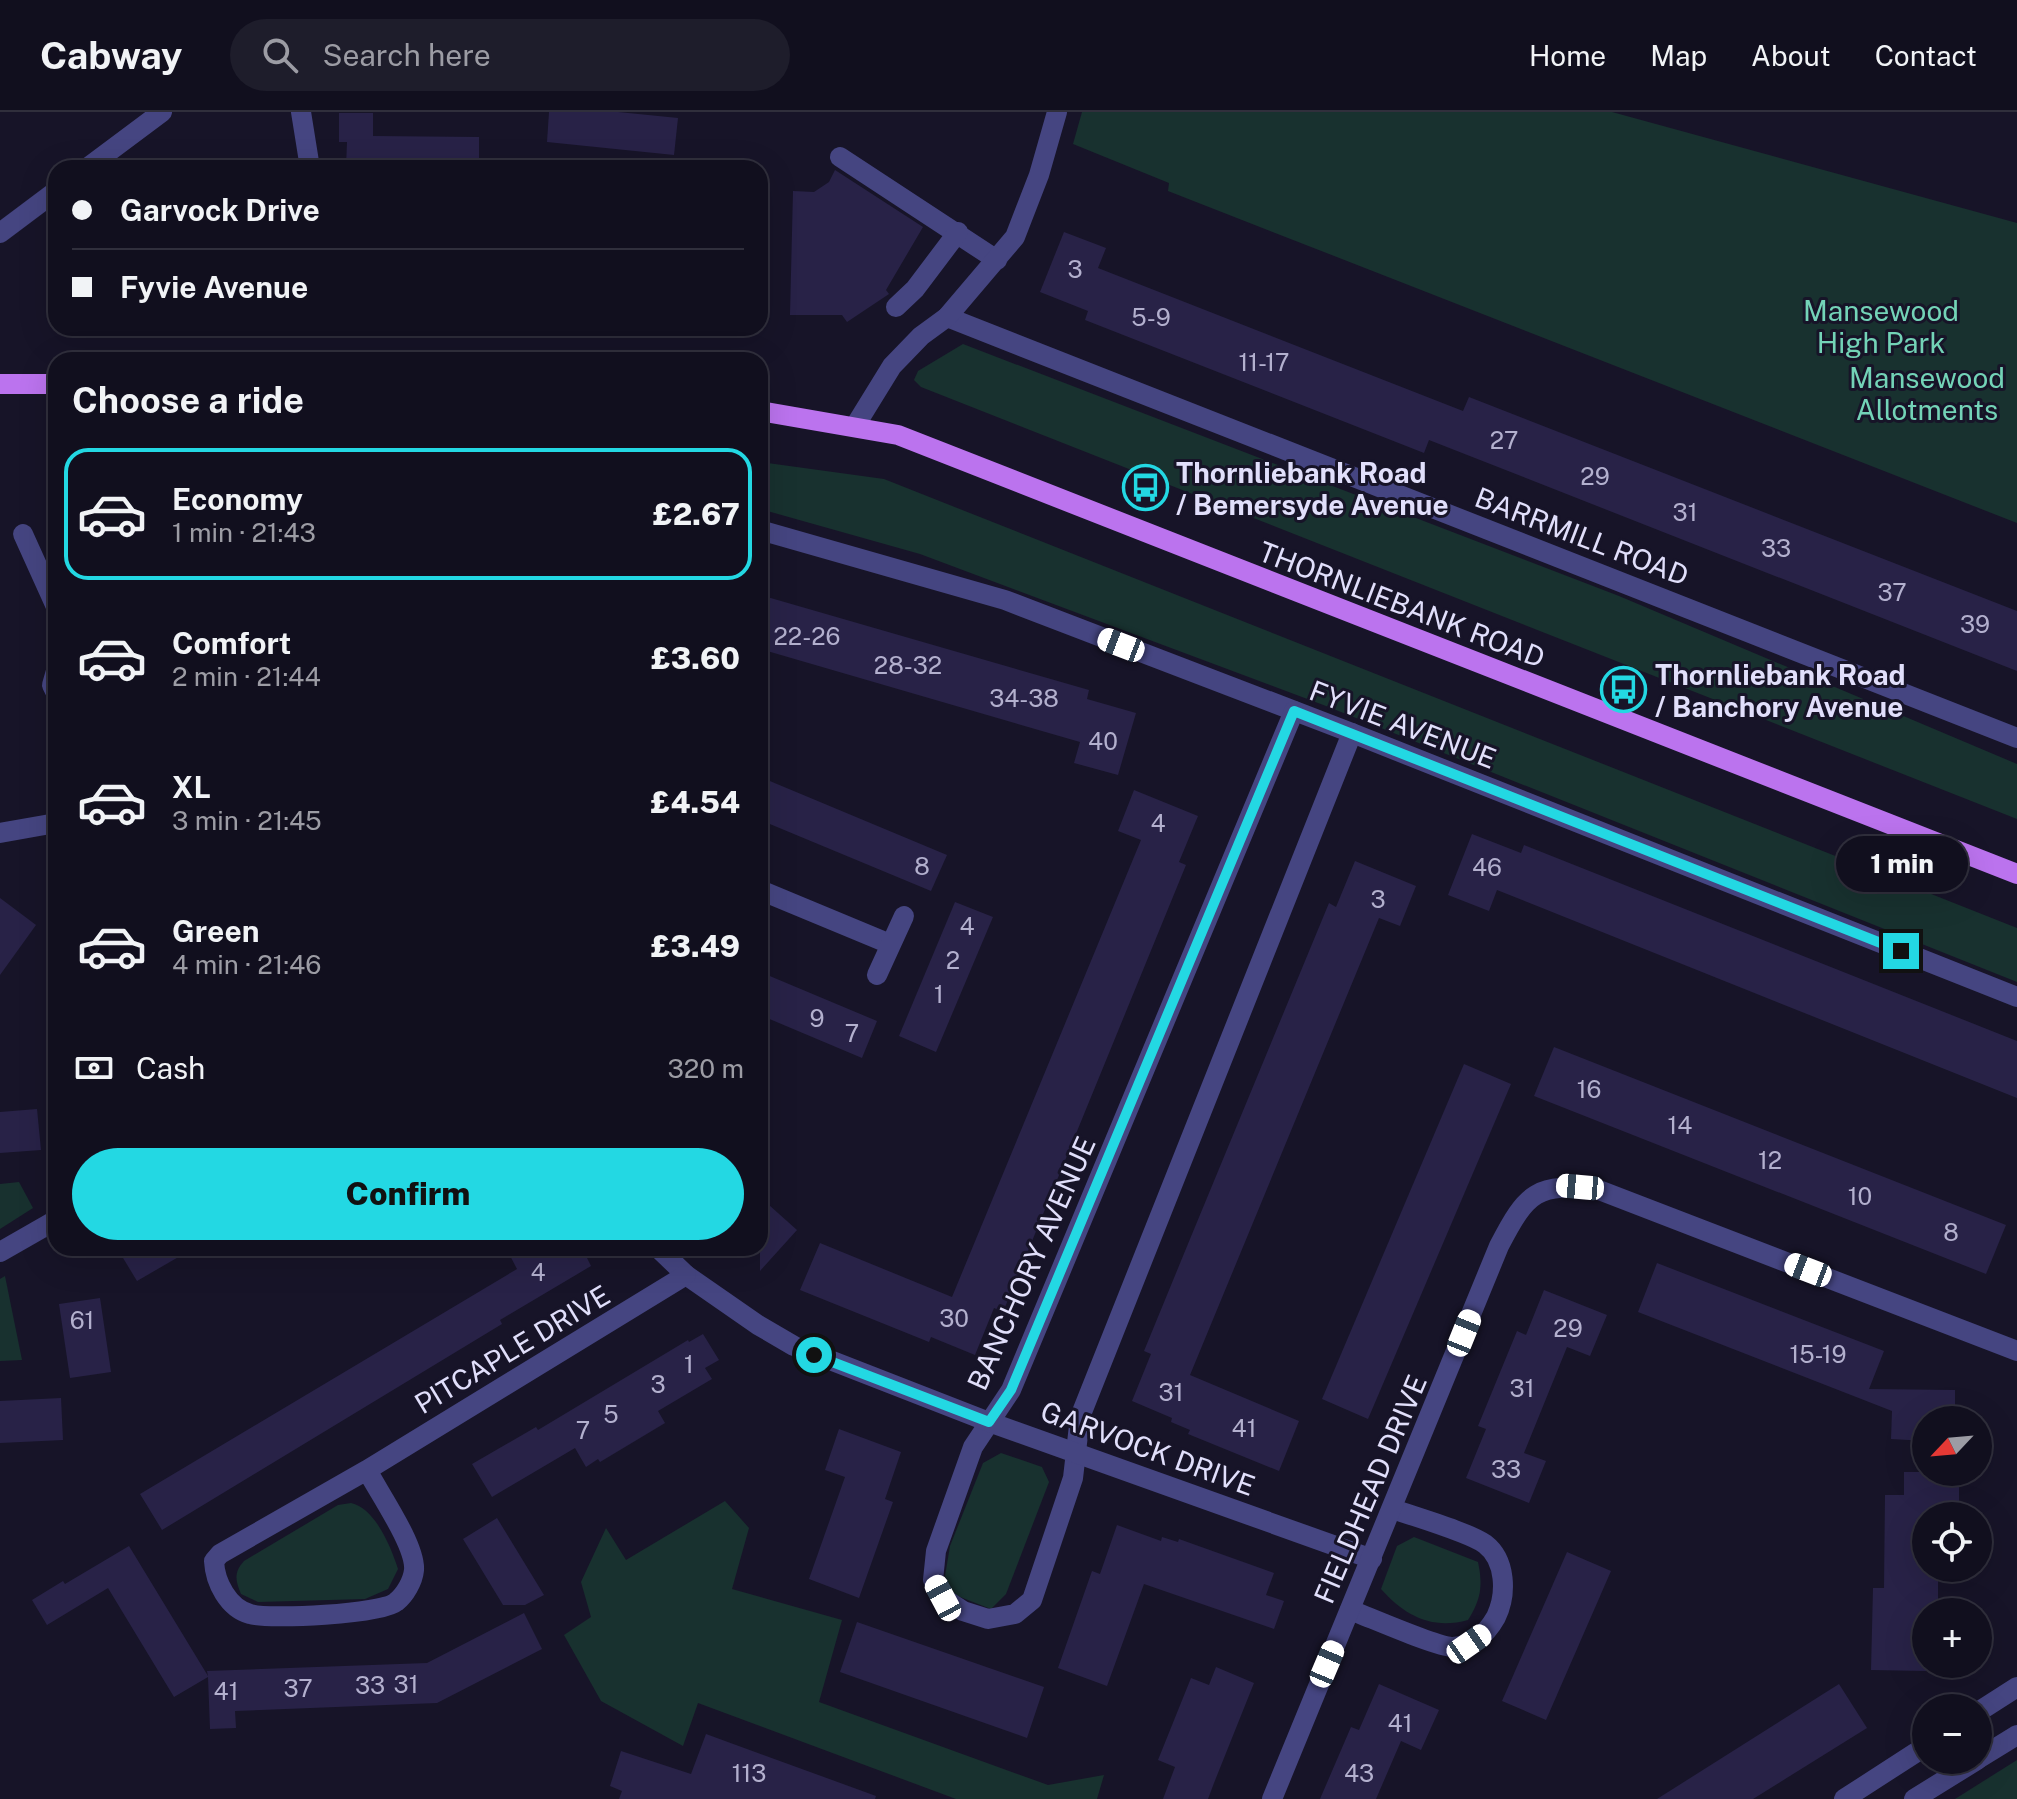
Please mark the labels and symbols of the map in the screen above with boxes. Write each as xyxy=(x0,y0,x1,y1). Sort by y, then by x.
house number: 3 xyxy=(1067,255,1083,283)
park label: Mansewood High Park xyxy=(1803,294,1959,359)
house number: 5-9 xyxy=(1131,303,1171,331)
house number: 11-17 xyxy=(1239,348,1289,376)
park label: Mansewood Allotments xyxy=(1849,361,2005,426)
house number: 27 xyxy=(1490,426,1518,454)
place label: Thornliebank Road / Bemersyde Avenue xyxy=(1176,456,1449,521)
house number: 29 xyxy=(1580,462,1610,490)
bus stop icon: Thornliebank Road / Bemersyde Avenue xyxy=(1121,464,1169,512)
street label: BARRMILL ROAD xyxy=(1471,480,1693,592)
house number: 31 xyxy=(1673,498,1697,526)
street label: THORNLIEBANK ROAD xyxy=(1254,534,1550,674)
house number: 33 xyxy=(1761,534,1791,562)
house number: 37 xyxy=(1877,578,1907,606)
house number: 39 xyxy=(1960,610,1990,638)
house number: 22-26 xyxy=(774,622,840,650)
car xyxy=(1094,625,1148,665)
house number: 28-32 xyxy=(874,651,942,679)
place label: Thornliebank Road / Banchory Avenue xyxy=(1655,658,1906,723)
bus stop icon: Thornliebank Road / Banchory Avenue xyxy=(1600,666,1648,714)
street label: FYVIE AVENUE xyxy=(1305,673,1501,775)
house number: 34-38 xyxy=(989,684,1059,712)
house number: 40 xyxy=(1088,727,1118,755)
house number: 4 xyxy=(1150,809,1166,837)
callout: 1 min xyxy=(1835,835,1967,891)
house number: 8 xyxy=(914,852,930,880)
house number: 46 xyxy=(1472,853,1502,881)
house number: 3 xyxy=(1370,885,1386,913)
house number: 4 xyxy=(959,912,975,940)
route end xyxy=(1883,933,1919,969)
house number: 2 xyxy=(946,946,960,974)
house number: 1 xyxy=(934,980,944,1008)
house number: 9 xyxy=(810,1004,825,1032)
house number: 7 xyxy=(845,1019,859,1047)
house number: 16 xyxy=(1577,1075,1601,1103)
house number: 14 xyxy=(1668,1111,1692,1139)
street label: BANCHORY AVENUE xyxy=(960,1131,1102,1395)
house number: 12 xyxy=(1758,1146,1782,1174)
car xyxy=(1555,1173,1605,1201)
house number: 10 xyxy=(1848,1182,1872,1210)
house number: 8 xyxy=(1943,1218,1959,1246)
car xyxy=(1781,1250,1835,1290)
house number: 4 xyxy=(530,1258,546,1286)
street label: PITCAPLE DRIVE xyxy=(409,1278,615,1420)
house number: 30 xyxy=(939,1304,969,1332)
house number: 61 xyxy=(70,1306,94,1334)
car xyxy=(1444,1306,1484,1360)
house number: 29 xyxy=(1553,1314,1583,1342)
route start xyxy=(796,1337,832,1373)
house number: 15-19 xyxy=(1789,1340,1847,1368)
house number: 1 xyxy=(684,1350,694,1378)
house number: 3 xyxy=(650,1370,666,1398)
street label: FIELDHEAD DRIVE xyxy=(1307,1370,1433,1608)
house number: 31 xyxy=(1510,1374,1534,1402)
house number: 31 xyxy=(1159,1378,1183,1406)
street label: GARVOCK DRIVE xyxy=(1037,1394,1259,1502)
house number: 5 xyxy=(603,1400,619,1428)
north arrow xyxy=(1912,1406,1992,1486)
house number: 41 xyxy=(1232,1414,1256,1442)
house number: 7 xyxy=(576,1416,590,1444)
house number: 33 xyxy=(1491,1455,1521,1483)
car xyxy=(921,1571,965,1625)
car xyxy=(1442,1620,1496,1668)
car xyxy=(1307,1637,1347,1691)
house number: 31 xyxy=(394,1670,418,1698)
house number: 33 xyxy=(355,1671,385,1699)
house number: 37 xyxy=(283,1674,313,1702)
house number: 41 xyxy=(214,1677,238,1705)
house number: 41 xyxy=(1388,1709,1412,1737)
house number: 113 xyxy=(732,1759,766,1787)
house number: 43 xyxy=(1344,1759,1374,1787)

